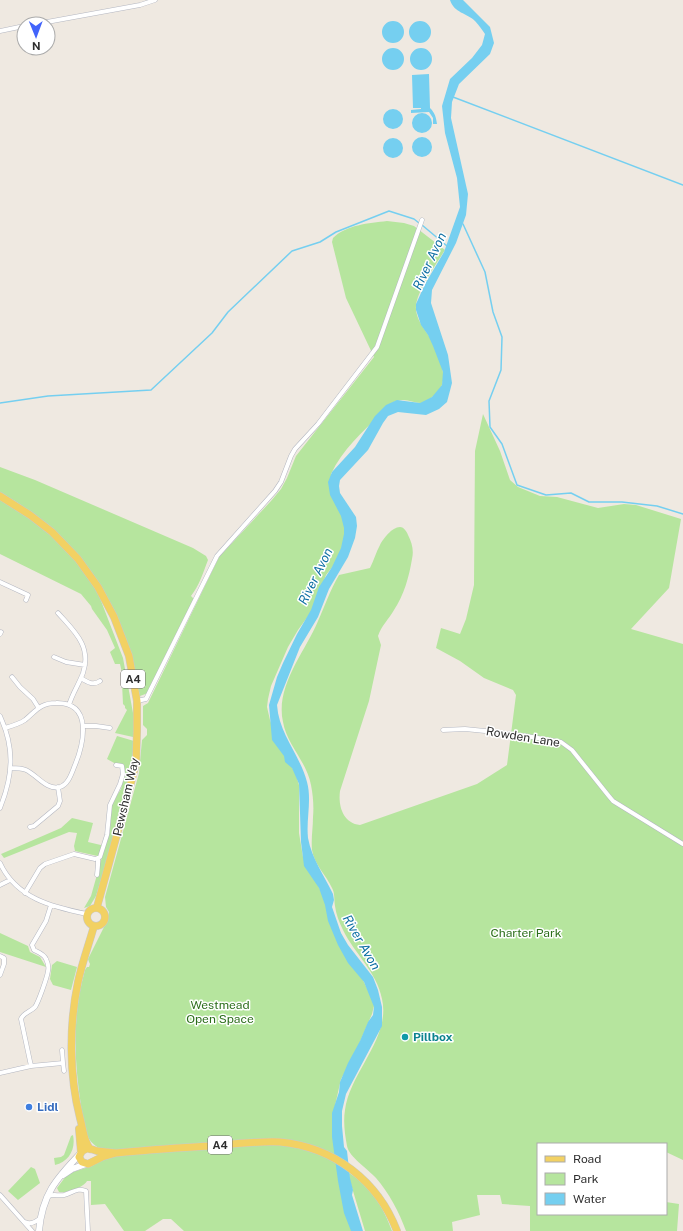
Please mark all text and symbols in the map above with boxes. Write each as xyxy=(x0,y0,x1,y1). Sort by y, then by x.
north arrow xyxy=(16,16,56,56)
text: N xyxy=(32,40,41,52)
water label: River Avon xyxy=(410,230,449,292)
water label: River Avon xyxy=(295,545,336,607)
road number: A4 xyxy=(121,670,145,688)
street label: Rowden Lane xyxy=(485,724,561,750)
street label: Pewsham Way xyxy=(110,756,142,837)
water label: River Avon xyxy=(340,912,383,973)
park label: Charter Park xyxy=(491,926,562,940)
park label: Westmead Open Space xyxy=(186,998,254,1026)
place label: Pillbox xyxy=(413,1030,453,1044)
marker: Pillbox xyxy=(400,1032,410,1042)
place label: Lidl xyxy=(37,1100,58,1114)
marker: Lidl xyxy=(24,1102,34,1112)
road number: A4 xyxy=(208,1136,232,1154)
legend xyxy=(537,1143,667,1215)
text: Road xyxy=(573,1152,601,1166)
text: Park xyxy=(573,1172,599,1186)
text: Water xyxy=(573,1192,607,1206)

